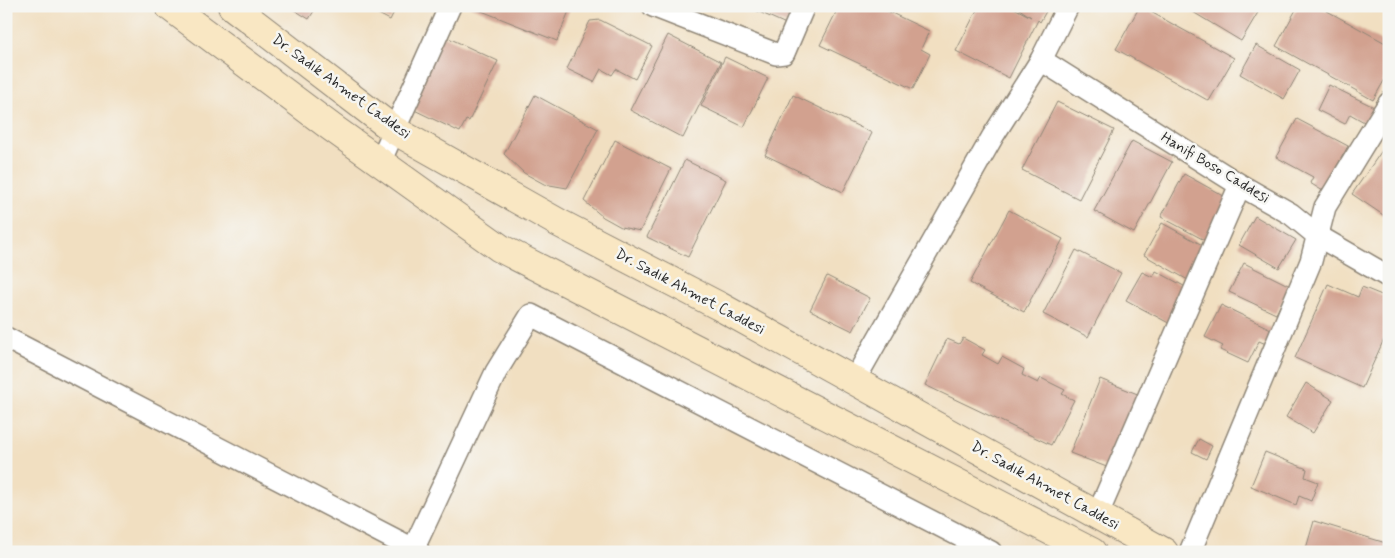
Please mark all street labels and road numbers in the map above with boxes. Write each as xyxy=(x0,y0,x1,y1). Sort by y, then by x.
street label: Dr. Sadık Ahmet Caddesi xyxy=(268,30,414,144)
street label: Hanifi Boso Caddesi xyxy=(1157,128,1273,208)
street label: Dr. Sadık Ahmet Caddesi xyxy=(612,244,768,340)
street label: Dr. Sadık Ahmet Caddesi xyxy=(967,437,1123,535)

